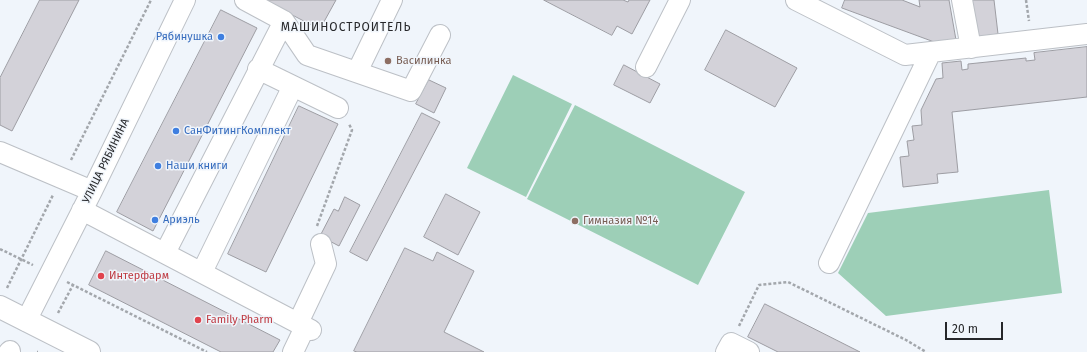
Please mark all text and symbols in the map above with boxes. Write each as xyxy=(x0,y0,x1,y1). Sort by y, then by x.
district label: МАШИНОСТРОИТЕЛЬ xyxy=(281,21,411,35)
place label: Рябинушка xyxy=(156,30,213,44)
marker: Рябинушка xyxy=(216,32,226,42)
place label: Василинка xyxy=(396,54,452,68)
marker: Василинка xyxy=(383,56,393,66)
street label: УЛИЦА РЯБИНИНА xyxy=(80,116,132,206)
place label: СанФитингКомплект xyxy=(184,124,291,138)
marker: СанФитингКомплект xyxy=(171,126,181,136)
place label: Наши книги xyxy=(166,159,228,173)
marker: Наши книги xyxy=(153,161,163,171)
place label: Ариэль xyxy=(163,213,200,227)
place label: Гимназия №14 xyxy=(583,214,658,228)
marker: Ариэль xyxy=(150,215,160,225)
marker: Гимназия №14 xyxy=(570,216,580,226)
place label: Интерфарм xyxy=(109,269,169,283)
marker: Интерфарм xyxy=(96,271,106,281)
place label: Family Pharm xyxy=(206,313,273,327)
scale bar xyxy=(947,314,1005,340)
marker: Family Pharm xyxy=(193,315,203,325)
text: 20 m xyxy=(952,322,978,336)

